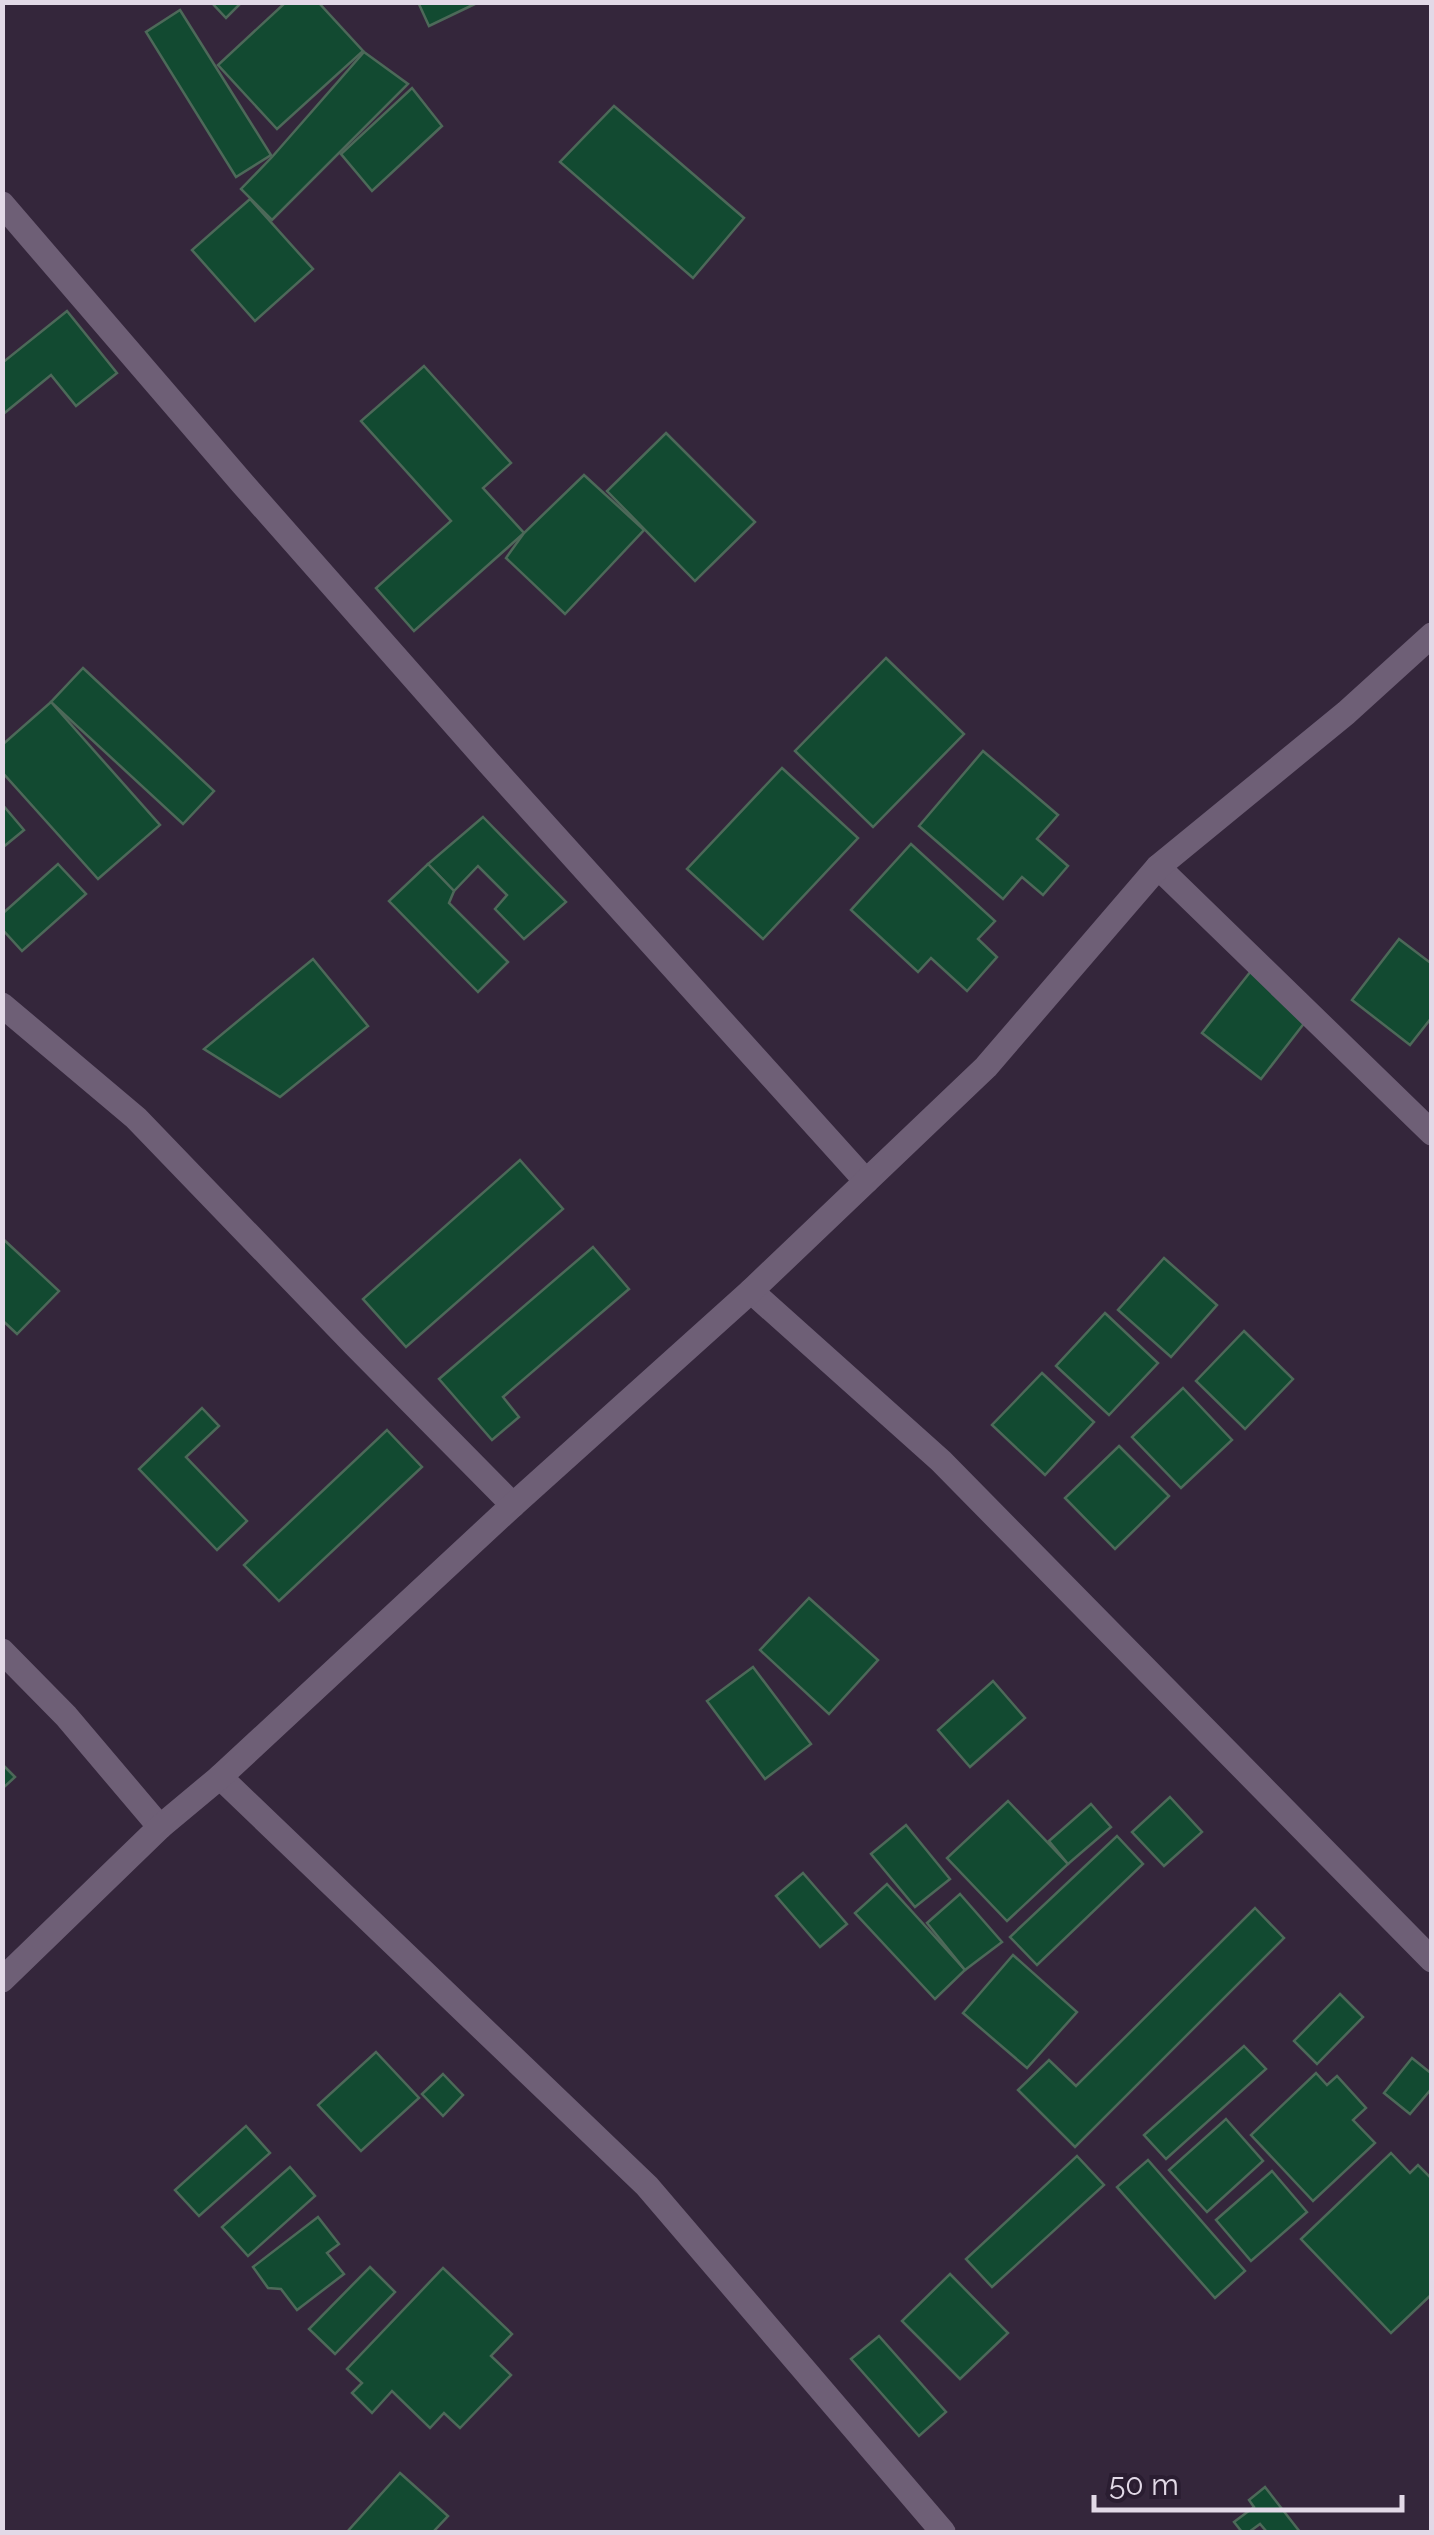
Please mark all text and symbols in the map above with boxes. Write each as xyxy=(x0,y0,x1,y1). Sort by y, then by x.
scale bar xyxy=(1094,2450,1402,2512)
text: 50 m xyxy=(1109,2467,1179,2502)

